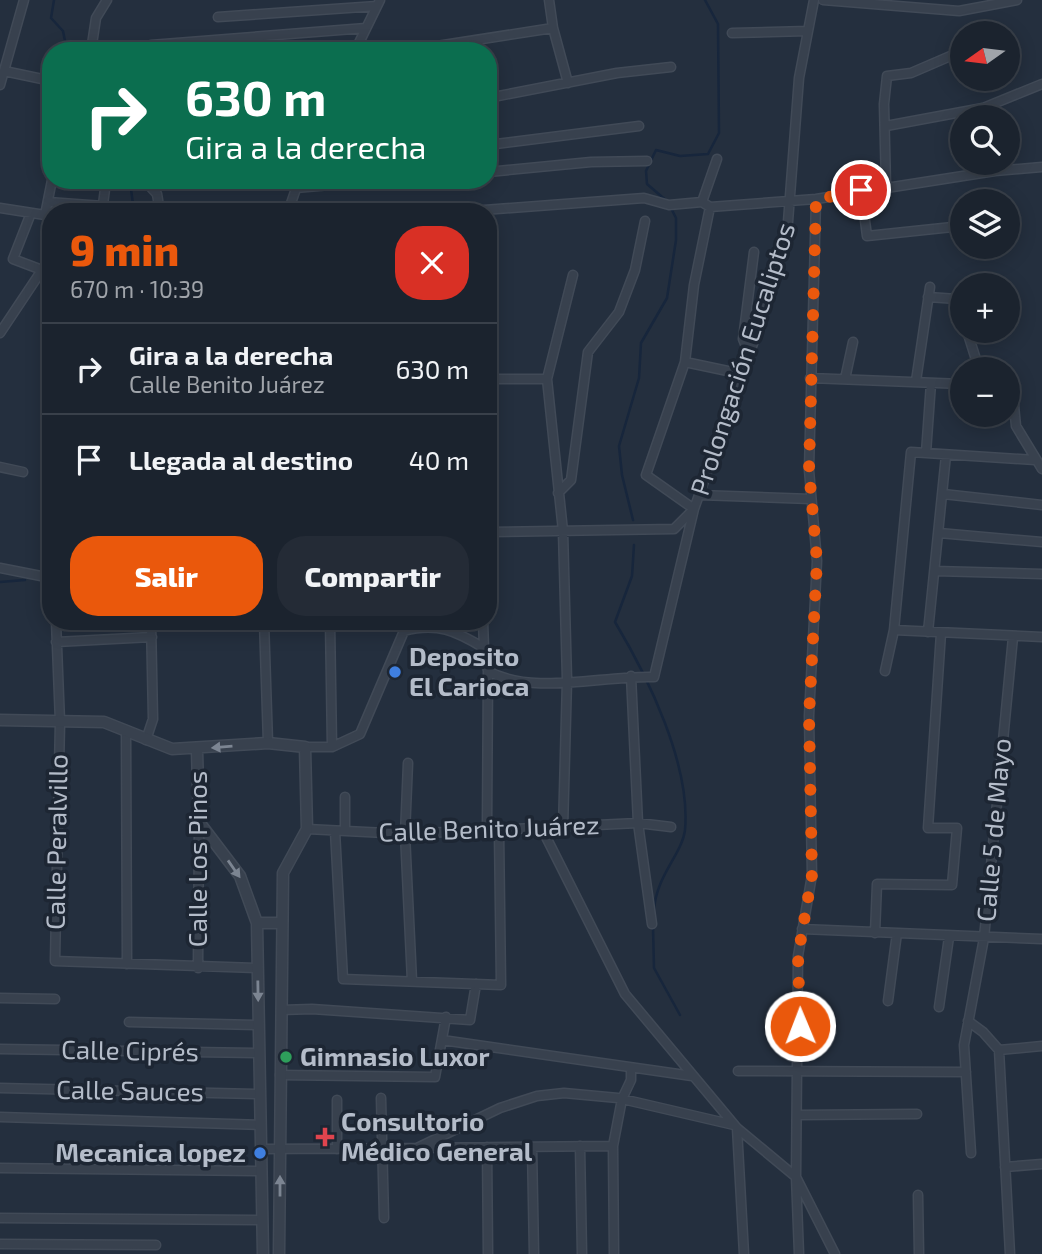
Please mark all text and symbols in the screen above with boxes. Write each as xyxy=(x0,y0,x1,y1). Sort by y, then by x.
north arrow xyxy=(950,21,1020,91)
map controls xyxy=(950,21,1020,427)
text: 630 m xyxy=(185,67,326,126)
icon: right xyxy=(70,70,161,161)
button: search xyxy=(950,105,1020,175)
text: Gira a la derecha xyxy=(185,127,426,165)
pin xyxy=(831,160,891,220)
icon: arrive xyxy=(842,171,880,209)
button: layers xyxy=(950,189,1020,259)
street label: Prolongación Eucaliptos xyxy=(683,218,800,499)
text: 9 min xyxy=(70,224,179,274)
button: close xyxy=(395,226,469,300)
button: + xyxy=(950,273,1020,343)
text: 670 m · 10:39 xyxy=(70,275,204,303)
text: Gira a la derecha xyxy=(129,339,333,370)
icon: right xyxy=(70,350,108,388)
text: 630 m xyxy=(395,353,469,384)
button: − xyxy=(950,357,1020,427)
text: Calle Benito Juárez xyxy=(129,370,325,398)
icon: arrive xyxy=(70,441,108,479)
text: Llegada al destino xyxy=(129,444,353,475)
text: 40 m xyxy=(409,444,469,475)
button: Salir xyxy=(70,536,263,616)
button: Compartir xyxy=(277,536,469,616)
place label: Deposito El Carioca xyxy=(409,640,529,701)
marker: Deposito El Carioca xyxy=(387,664,403,680)
street label: Calle 5 de Mayo xyxy=(969,737,1016,923)
one-way arrow xyxy=(210,742,232,753)
street label: Calle Peralvillo xyxy=(38,754,73,930)
street label: Calle Los Pinos xyxy=(181,771,212,947)
street label: Calle Benito Juárez xyxy=(378,808,600,847)
one-way arrow xyxy=(227,860,241,878)
one-way arrow xyxy=(252,980,264,1002)
position arrow xyxy=(763,989,837,1063)
street label: Calle Ciprés xyxy=(61,1033,199,1066)
place label: Gimnasio Luxor xyxy=(300,1040,490,1071)
marker: Gimnasio Luxor xyxy=(278,1049,294,1065)
street label: Calle Sauces xyxy=(56,1073,204,1106)
place label: Consultorio Médico General xyxy=(341,1105,533,1166)
marker: Consultorio Médico General xyxy=(315,1127,335,1147)
place label: Mecanica lopez xyxy=(55,1136,246,1167)
marker: Mecanica lopez xyxy=(252,1145,268,1161)
one-way arrow xyxy=(274,1175,286,1197)

